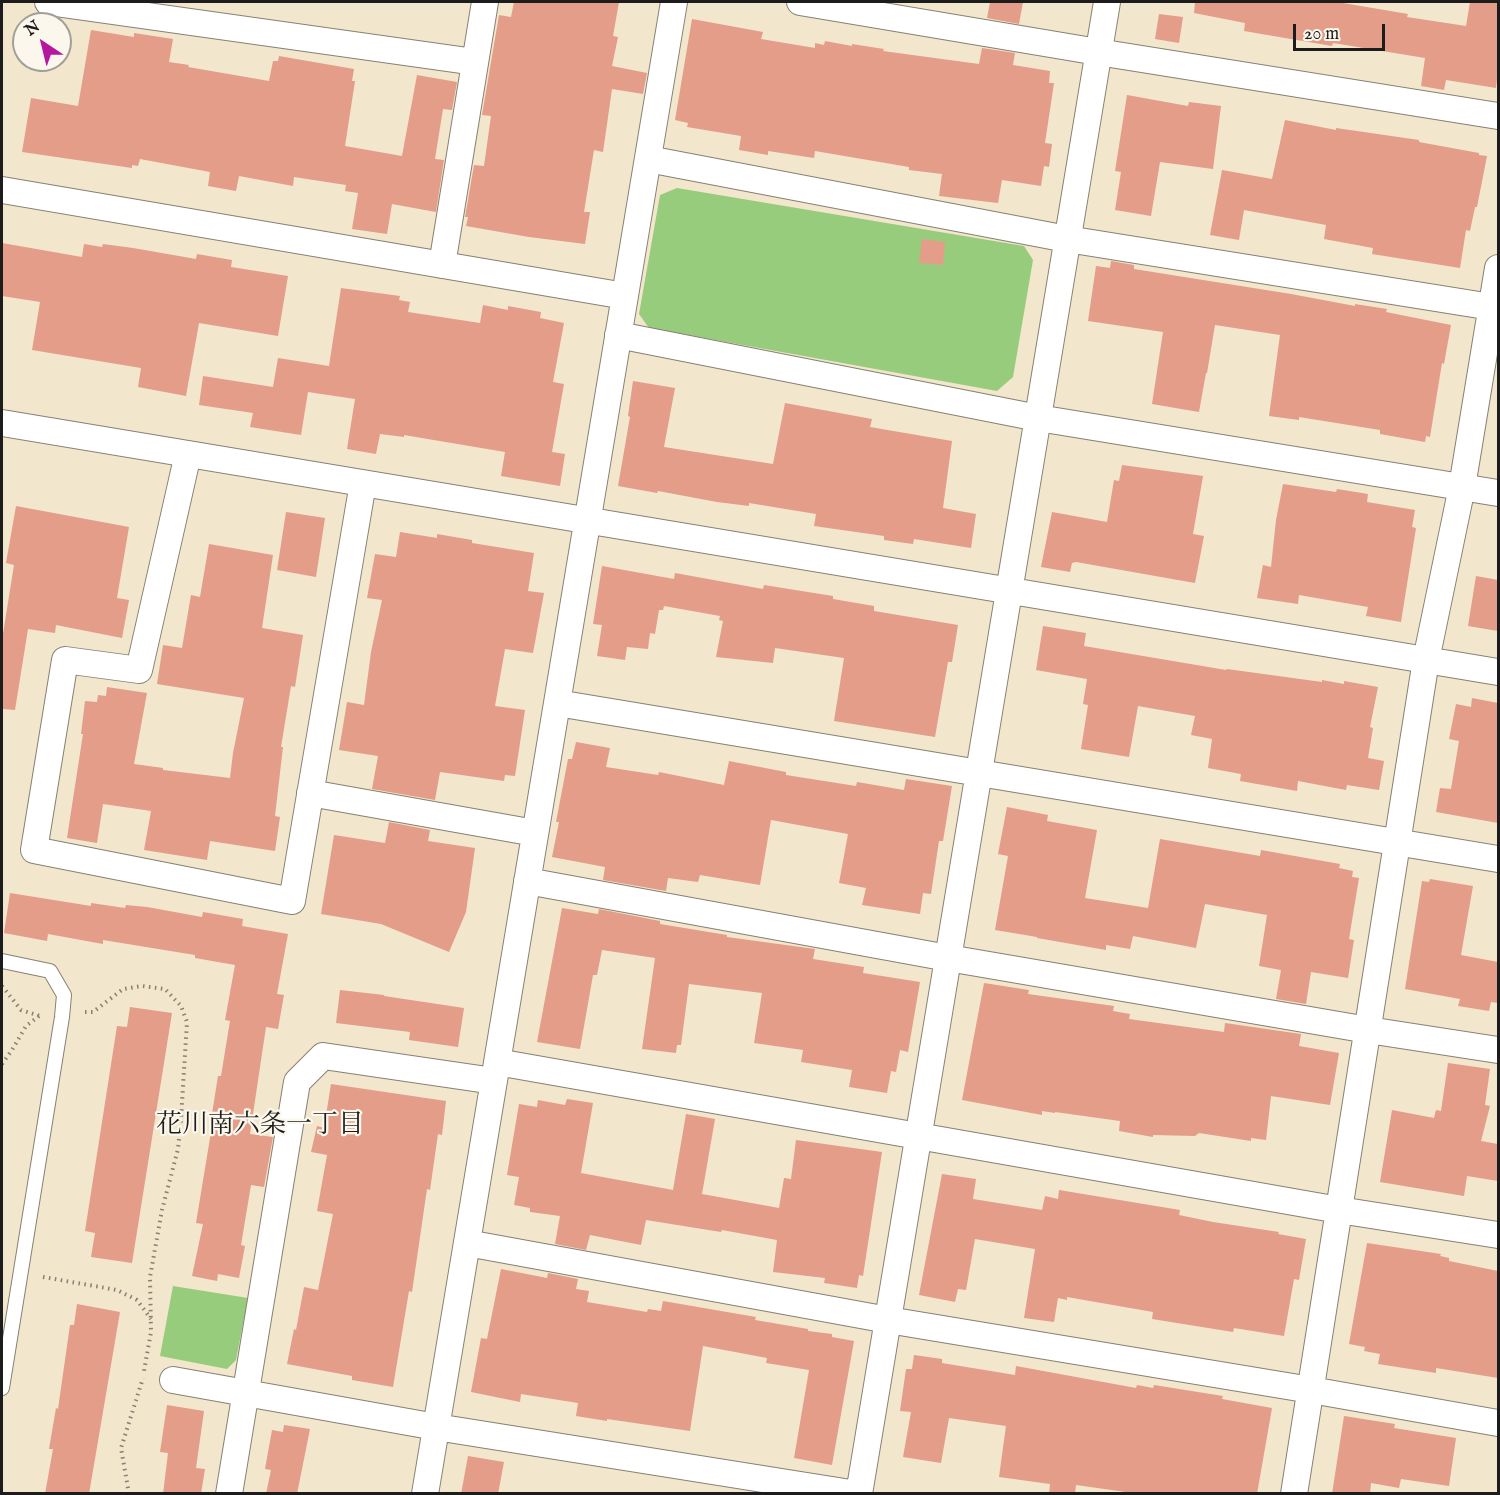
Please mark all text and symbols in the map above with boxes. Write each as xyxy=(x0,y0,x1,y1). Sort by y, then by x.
north arrow xyxy=(12,12,72,72)
scale bar xyxy=(1296,12,1388,50)
text: N xyxy=(21,17,44,41)
text: 20 m xyxy=(1304,23,1339,46)
district label: 花川南六条一丁目 xyxy=(156,1111,364,1143)

